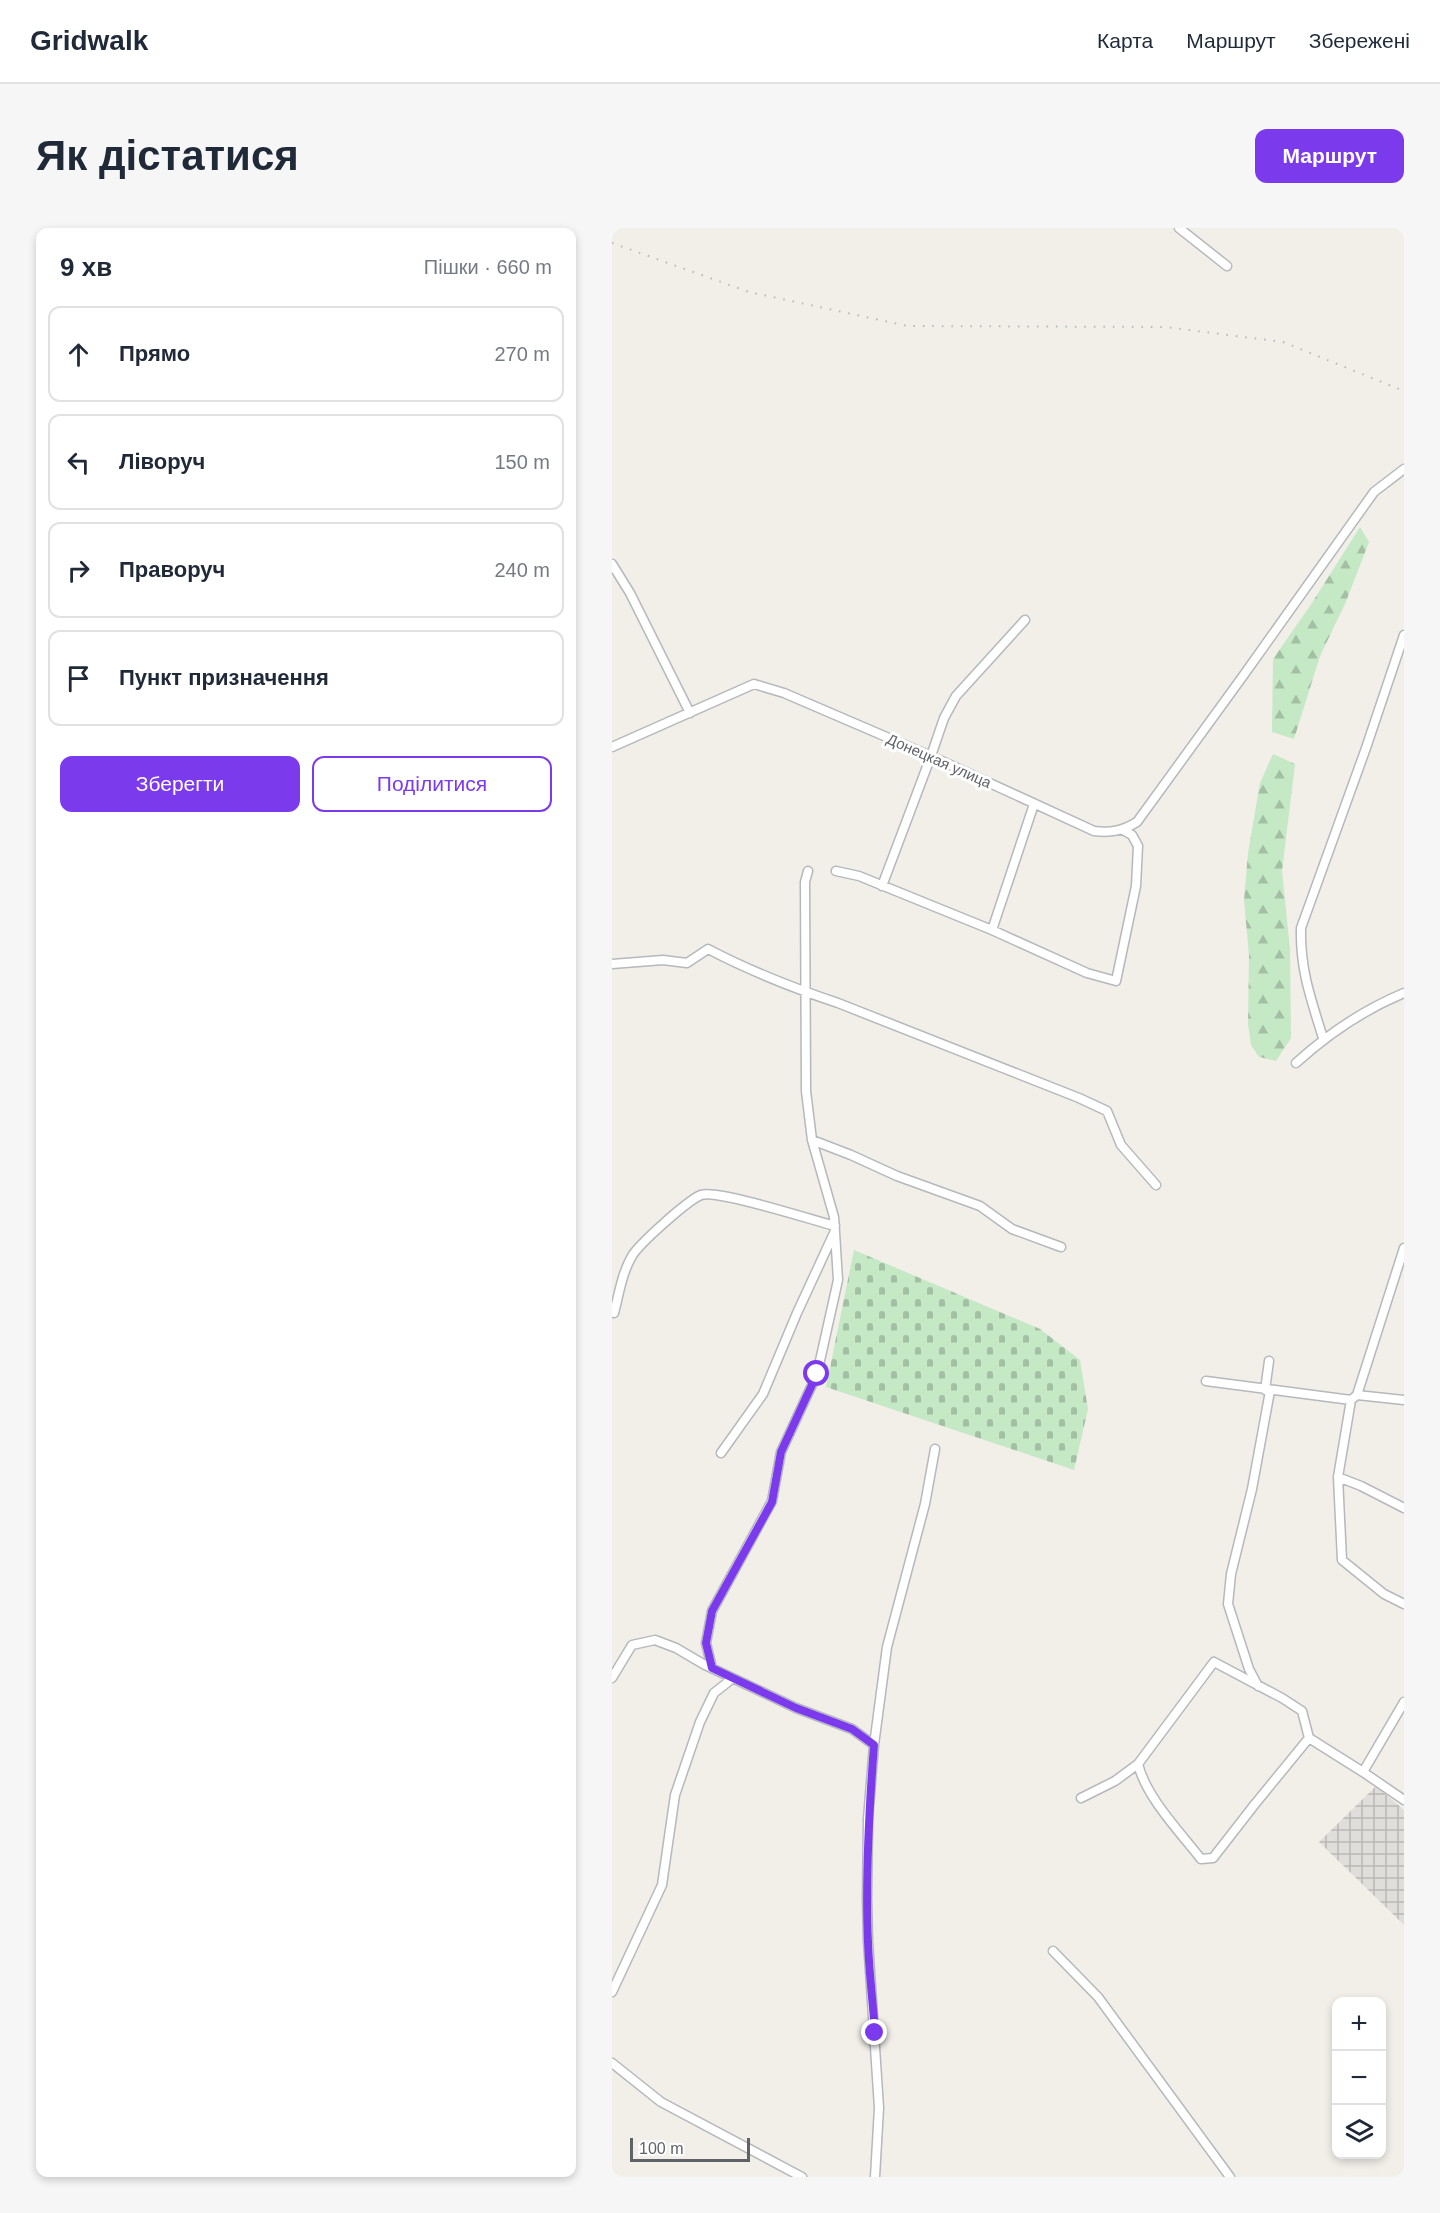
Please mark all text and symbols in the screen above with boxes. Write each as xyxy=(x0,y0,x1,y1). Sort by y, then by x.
text: Gridwalk xyxy=(30,25,148,56)
text: Карта xyxy=(1097,29,1153,52)
text: Маршрут xyxy=(1186,29,1276,52)
text: Збережені xyxy=(1309,29,1410,52)
button: Маршрут xyxy=(1255,129,1404,183)
text: Як дістатися xyxy=(36,132,299,179)
text: 9 хв xyxy=(60,252,112,282)
text: Пішки · 660 m xyxy=(424,256,552,278)
icon: ahead xyxy=(62,338,95,371)
text: Прямо xyxy=(119,341,190,366)
text: 270 m xyxy=(494,343,550,365)
icon: left xyxy=(62,446,95,479)
text: Ліворуч xyxy=(119,449,205,474)
text: 150 m xyxy=(494,451,550,473)
icon: right xyxy=(62,554,95,587)
text: Праворуч xyxy=(119,557,225,582)
text: 240 m xyxy=(494,559,550,581)
icon: arrive xyxy=(62,662,95,695)
text: Пункт призначення xyxy=(119,665,329,690)
street label: Донецкая улица xyxy=(884,730,995,791)
button: Зберегти xyxy=(60,756,300,812)
button: Поділитися xyxy=(312,756,552,812)
route start xyxy=(803,1360,829,1386)
map controls xyxy=(1332,1997,1386,2159)
button: + xyxy=(1332,1997,1386,2051)
route end xyxy=(861,2019,887,2045)
button: − xyxy=(1332,2051,1386,2105)
button: layers xyxy=(1332,2105,1386,2159)
scale bar xyxy=(630,2135,750,2162)
text: 100 m xyxy=(639,2140,683,2157)

